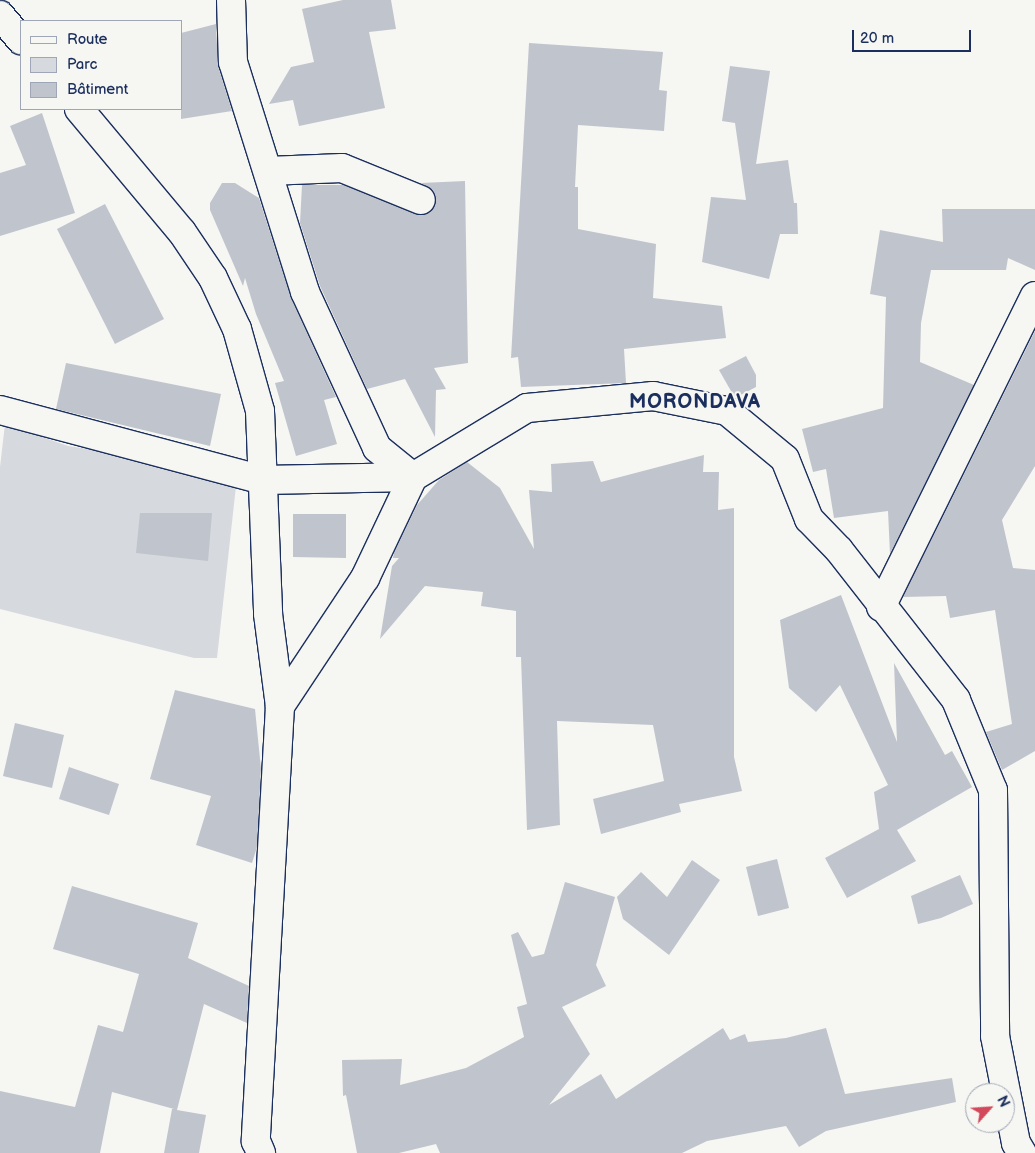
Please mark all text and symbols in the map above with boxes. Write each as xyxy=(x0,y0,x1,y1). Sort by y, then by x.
legend xyxy=(20,20,182,110)
scale bar xyxy=(855,20,974,52)
text: 20 m xyxy=(860,29,894,48)
text: Route xyxy=(67,30,107,49)
text: Parc xyxy=(67,55,97,74)
text: Bâtiment xyxy=(67,80,128,99)
district label: MORONDAVA xyxy=(628,390,762,414)
north arrow xyxy=(965,1083,1015,1133)
text: N xyxy=(993,1093,1013,1110)

